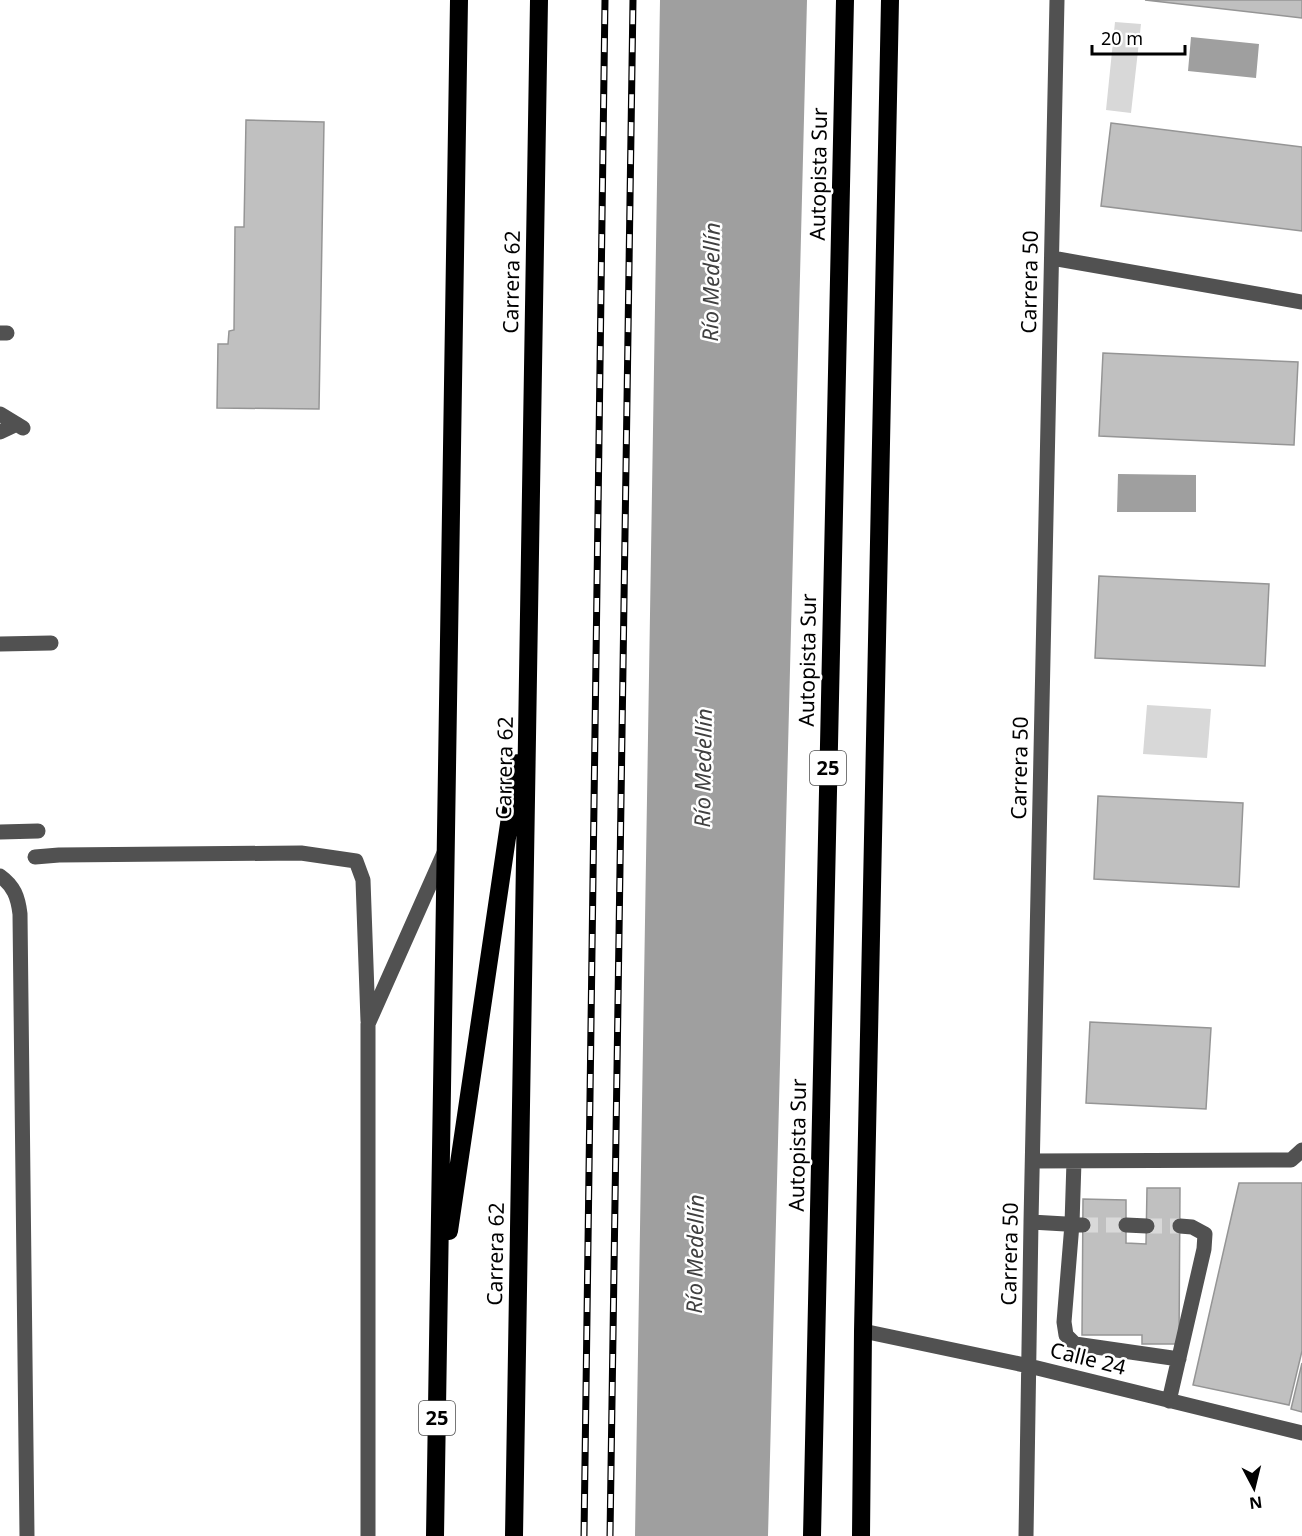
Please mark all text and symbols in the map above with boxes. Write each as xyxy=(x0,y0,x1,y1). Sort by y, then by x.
scale bar xyxy=(1092,18,1185,56)
text: 20 m xyxy=(1101,26,1143,50)
street label: Autopista Sur xyxy=(803,107,833,241)
water label: Río Medellín xyxy=(694,222,726,342)
street label: Carrera 62 xyxy=(496,230,526,334)
street label: Carrera 50 xyxy=(1014,230,1044,334)
street label: Autopista Sur xyxy=(792,593,822,727)
water label: Río Medellín xyxy=(686,708,718,828)
street label: Carrera 62 xyxy=(489,716,519,820)
street label: Carrera 50 xyxy=(1004,716,1034,820)
road number: 25 xyxy=(810,751,846,785)
street label: Autopista Sur xyxy=(782,1078,812,1212)
water label: Río Medellín xyxy=(678,1194,710,1314)
street label: Carrera 62 xyxy=(480,1202,510,1306)
street label: Carrera 50 xyxy=(994,1202,1024,1306)
street label: Calle 24 xyxy=(1047,1335,1129,1381)
road number: 25 xyxy=(419,1401,455,1435)
north arrow xyxy=(1224,1458,1284,1518)
text: N xyxy=(1248,1491,1264,1515)

